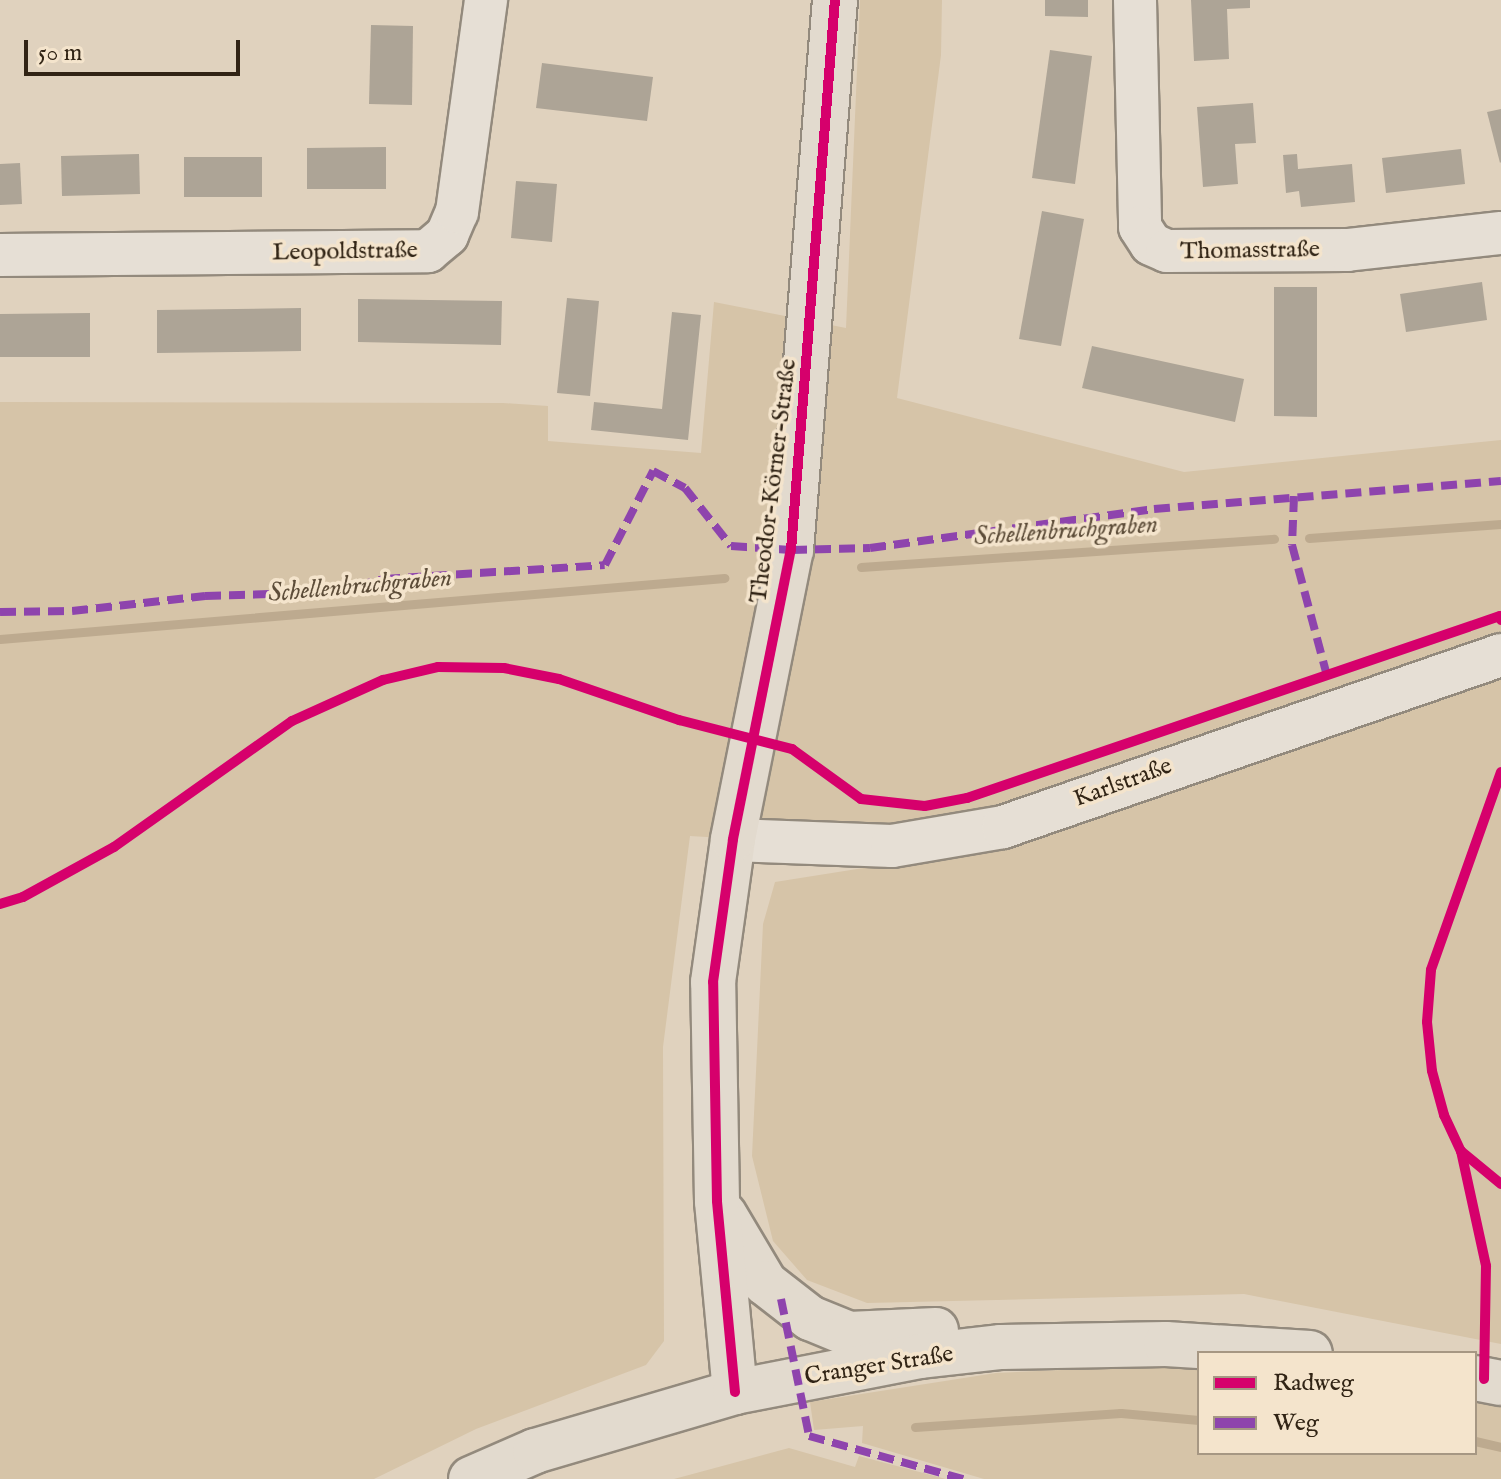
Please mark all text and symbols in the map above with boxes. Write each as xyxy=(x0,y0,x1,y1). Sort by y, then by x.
scale bar xyxy=(28,24,244,74)
text: 50 m xyxy=(38,38,82,69)
street label: Thomasstraße xyxy=(1180,235,1320,267)
street label: Leopoldstraße xyxy=(272,236,418,268)
street label: Theodor-Körner-Straße xyxy=(745,357,803,605)
water label: Schellenbruchgraben xyxy=(973,509,1159,553)
water label: Schellenbruchgraben xyxy=(267,562,453,610)
street label: Karlstraße xyxy=(1070,752,1176,814)
street label: Cranger Straße xyxy=(803,1340,955,1392)
legend xyxy=(1197,1351,1477,1455)
text: Radweg xyxy=(1273,1368,1354,1399)
text: Weg xyxy=(1273,1408,1319,1439)

